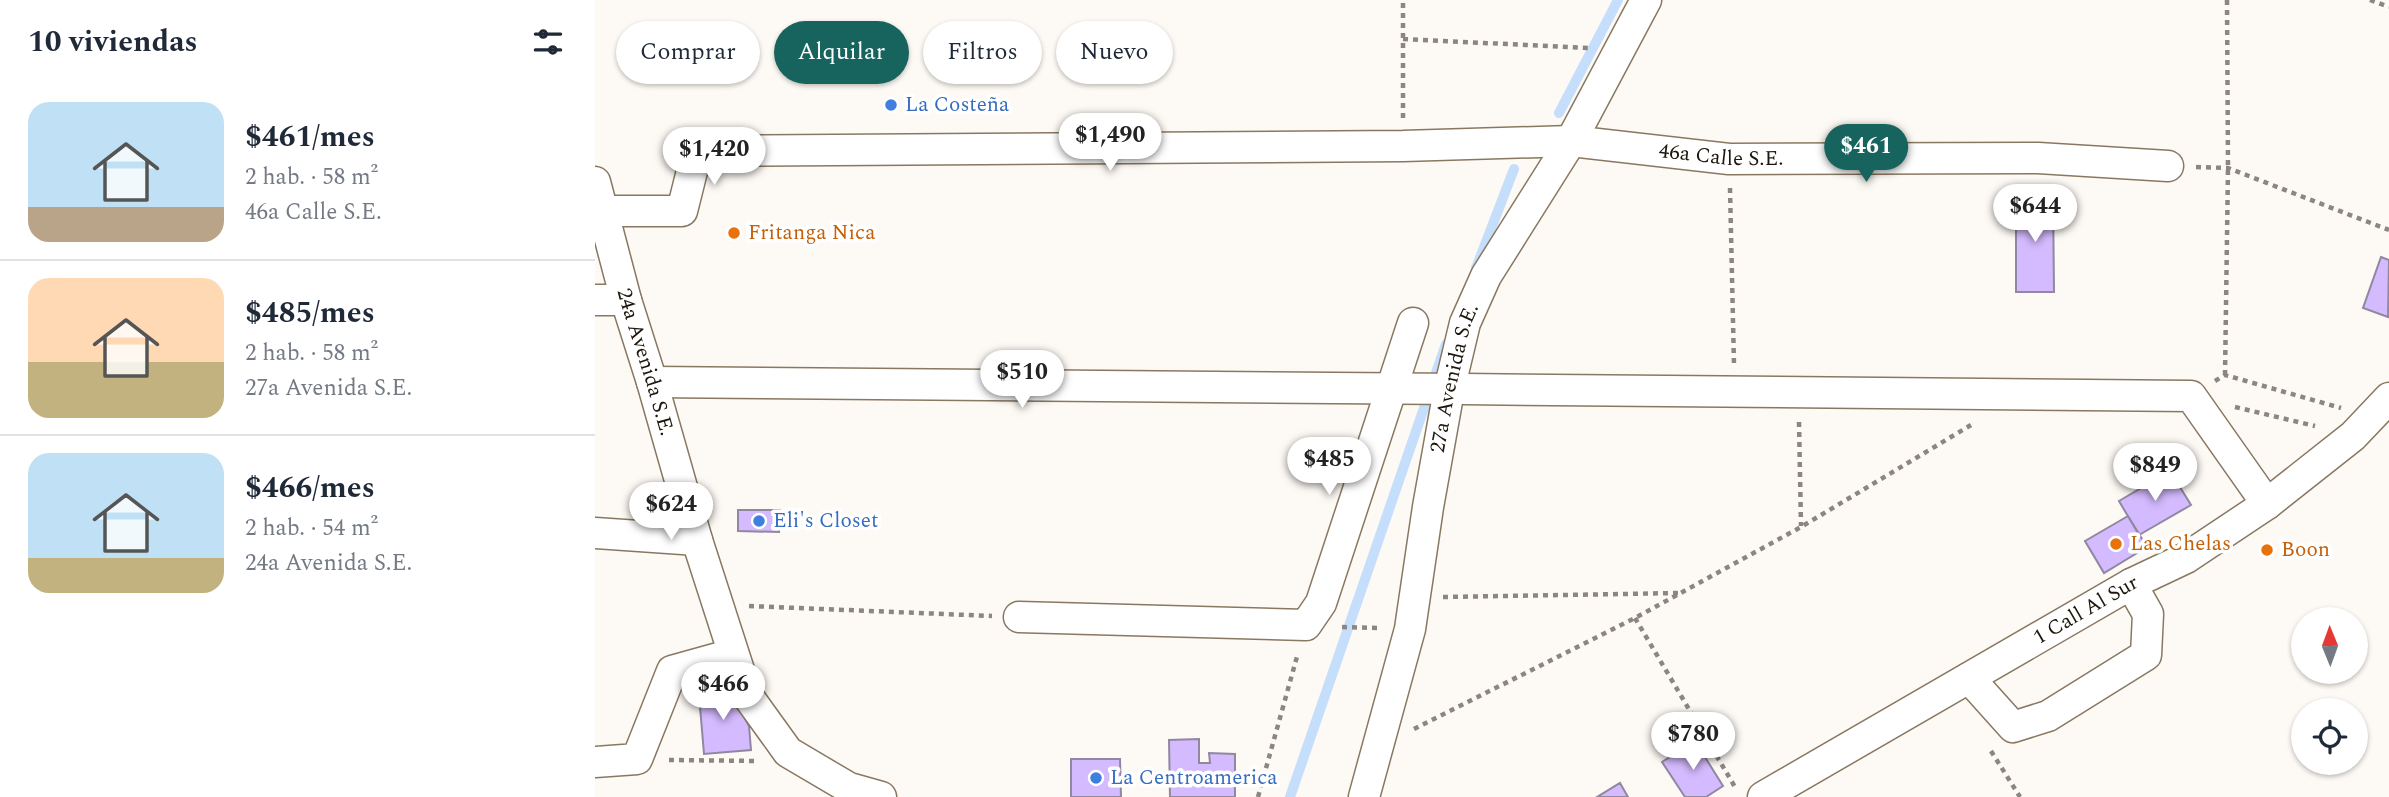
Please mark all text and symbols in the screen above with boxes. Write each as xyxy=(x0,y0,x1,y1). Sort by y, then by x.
text: 10 viviendas xyxy=(28,19,198,65)
chip: Comprar xyxy=(616,21,760,84)
chip: Alquilar xyxy=(774,21,909,84)
chip: Filtros xyxy=(923,21,1042,84)
chip: Nuevo xyxy=(1056,21,1173,84)
icon: filters xyxy=(529,23,567,61)
place label: La Costeña xyxy=(905,89,1010,121)
marker: La Costeña xyxy=(883,97,899,113)
text: $461/mes xyxy=(245,114,375,160)
pin: $1,490 xyxy=(1053,114,1167,173)
text: $1,490 xyxy=(1075,118,1145,153)
pin: $461 xyxy=(1825,124,1907,184)
pin: $1,420 xyxy=(657,128,771,187)
text: $461 xyxy=(1840,129,1892,164)
icon: home xyxy=(84,130,168,214)
text: $1,420 xyxy=(679,132,749,167)
street label: 46a Calle S.E. xyxy=(1657,135,1784,175)
text: 2 hab. · 58 m² xyxy=(245,160,378,195)
pin: $644 xyxy=(1994,184,2076,244)
text: $644 xyxy=(2009,189,2061,224)
text: 46a Calle S.E. xyxy=(245,195,382,230)
place label: Fritanga Nica xyxy=(748,217,876,249)
marker: Fritanga Nica xyxy=(726,225,742,241)
street label: 24a Avenida S.E. xyxy=(608,285,683,440)
text: $485/mes xyxy=(245,290,375,336)
street label: 27a Avenida S.E. xyxy=(1422,298,1488,456)
icon: home xyxy=(84,306,168,390)
text: 2 hab. · 58 m² xyxy=(245,336,378,371)
pin: $510 xyxy=(981,350,1063,410)
text: $510 xyxy=(996,355,1048,390)
text: 27a Avenida S.E. xyxy=(245,371,412,406)
pin: $485 xyxy=(1288,438,1370,497)
text: $485 xyxy=(1303,442,1355,477)
pin: $849 xyxy=(2114,444,2196,503)
text: $849 xyxy=(2129,448,2181,483)
text: $466/mes xyxy=(245,465,375,511)
icon: home xyxy=(84,481,168,565)
pin: $624 xyxy=(630,482,712,542)
text: $624 xyxy=(645,487,697,522)
place label: Eli's Closet xyxy=(773,505,878,537)
text: 2 hab. · 54 m² xyxy=(245,511,378,546)
marker: Eli's Closet xyxy=(751,513,767,529)
place label: Las Chelas xyxy=(2130,528,2231,560)
place label: Boon xyxy=(2281,534,2330,566)
marker: Las Chelas xyxy=(2108,536,2124,552)
marker: Boon xyxy=(2259,542,2275,558)
text: 24a Avenida S.E. xyxy=(245,546,412,581)
street label: 1 Call Al Sur xyxy=(2027,567,2144,653)
north arrow xyxy=(2291,607,2368,684)
map controls xyxy=(2291,607,2368,775)
pin: $466 xyxy=(682,662,764,722)
text: $466 xyxy=(697,667,749,702)
button: locate xyxy=(2291,698,2368,775)
pin: $780 xyxy=(1652,712,1734,772)
text: $780 xyxy=(1667,717,1719,752)
place label: La Centroamerica xyxy=(1110,762,1278,794)
marker: La Centroamerica xyxy=(1088,770,1104,786)

